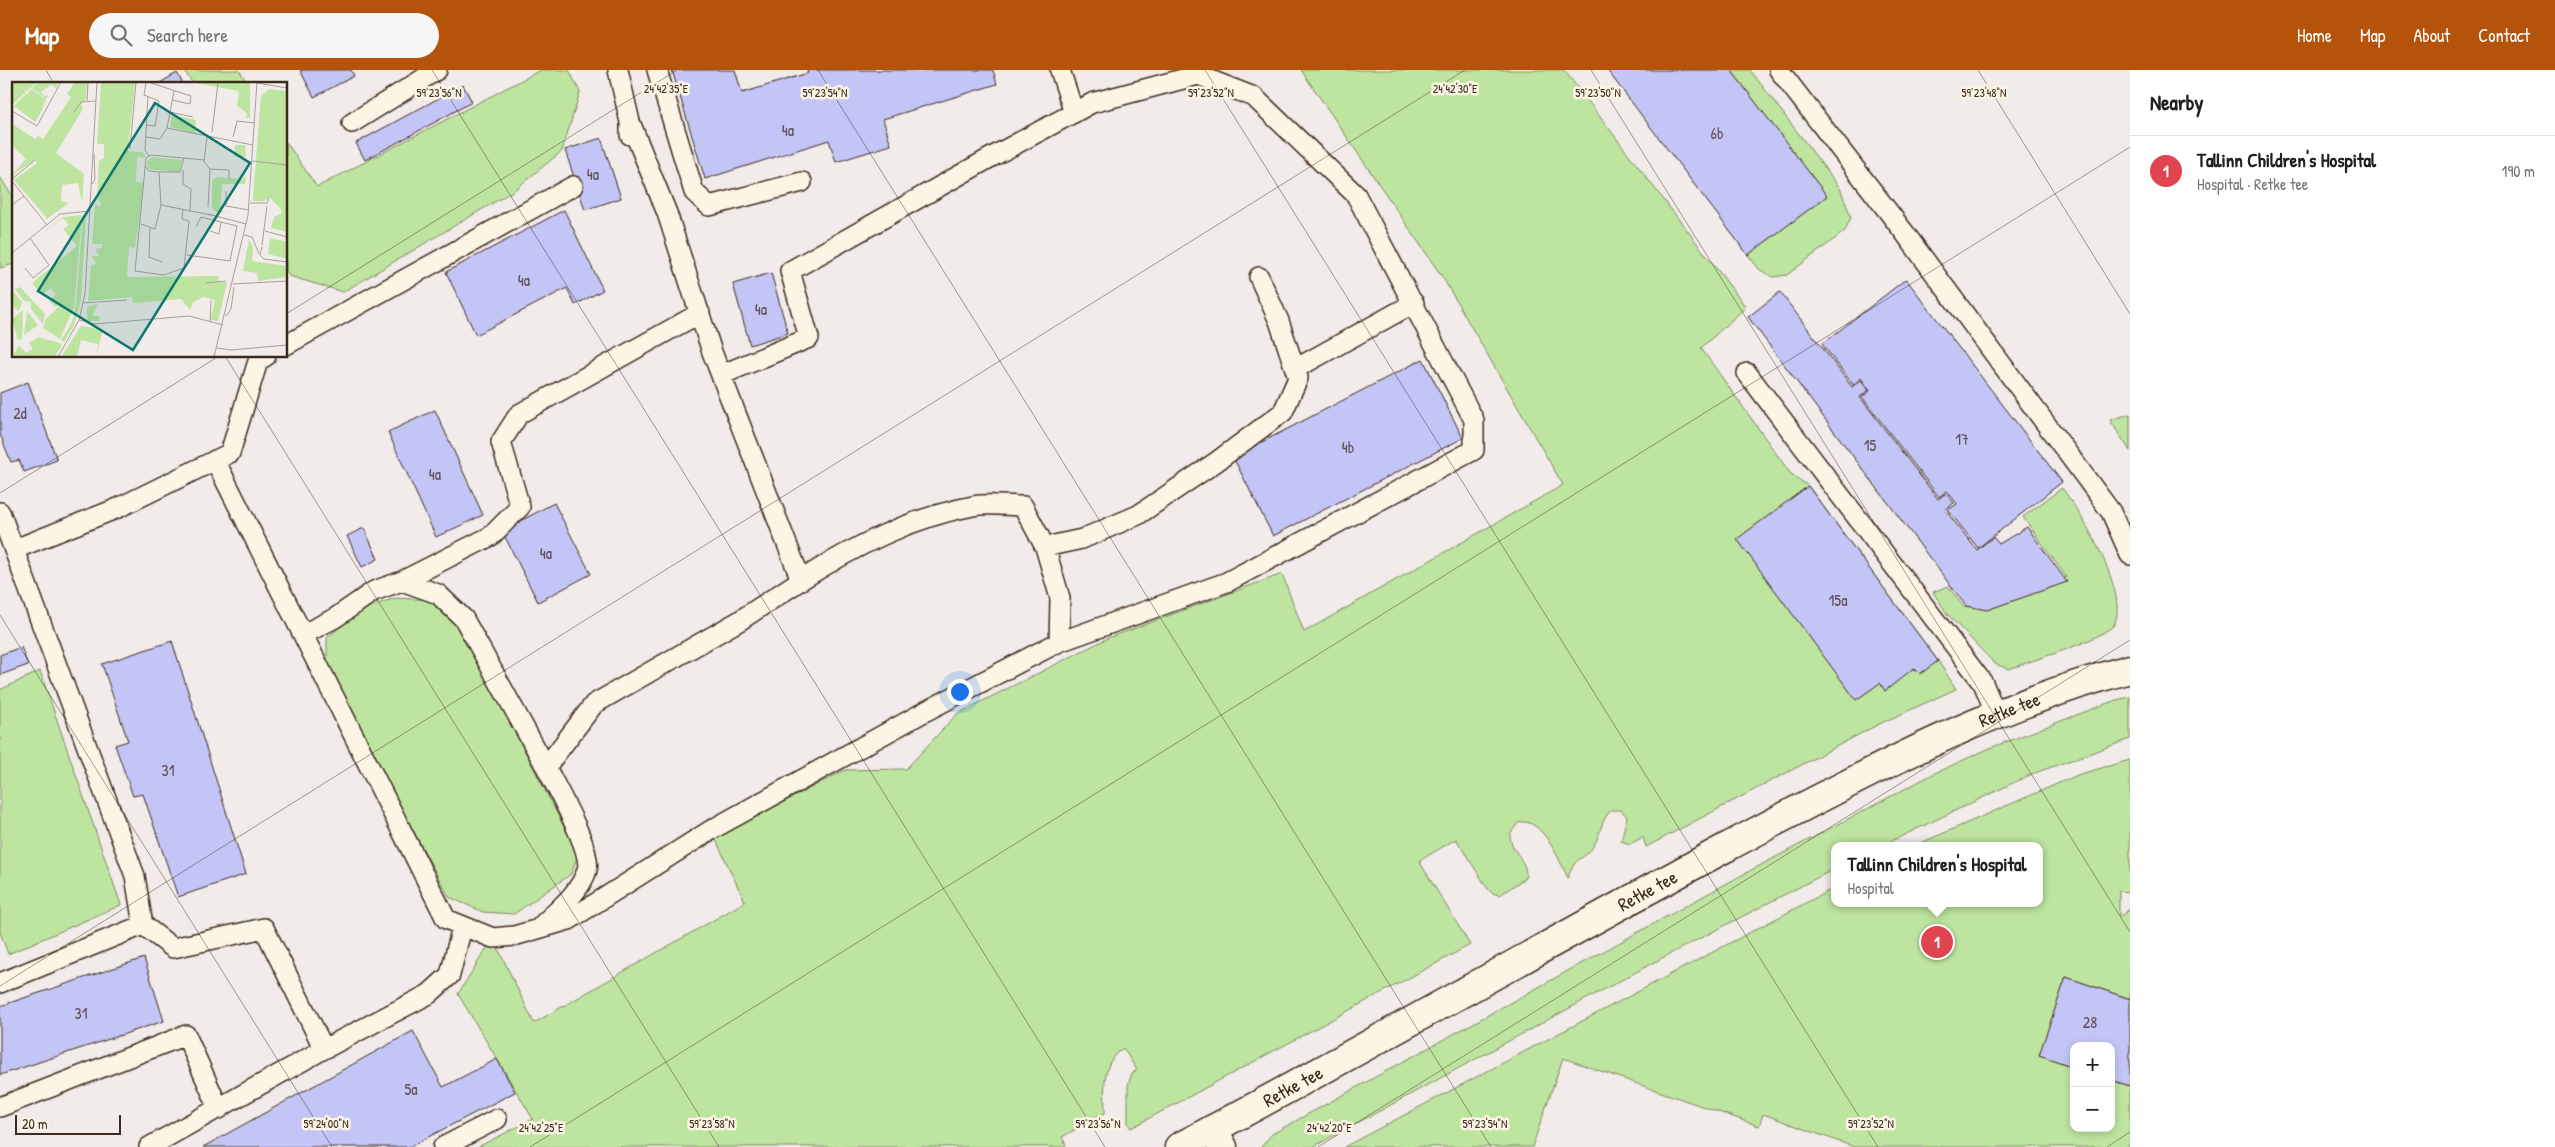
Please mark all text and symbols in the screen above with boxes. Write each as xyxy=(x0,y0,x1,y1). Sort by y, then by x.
search box xyxy=(89,13,439,58)
text: Map xyxy=(25,19,59,51)
icon: search xyxy=(107,21,135,49)
text: Search here xyxy=(147,22,228,48)
text: Home xyxy=(2297,23,2332,48)
text: Map xyxy=(2360,23,2385,48)
text: About xyxy=(2413,23,2450,48)
text: Contact xyxy=(2478,23,2530,48)
text: 24°42'35"E xyxy=(644,80,689,97)
text: 24°42'30"E xyxy=(1433,80,1478,97)
inset map xyxy=(12,82,288,358)
text: 59°23'56"N xyxy=(416,84,462,101)
text: 59°23'54"N xyxy=(803,84,847,101)
text: 59°23'52"N xyxy=(1188,84,1234,101)
text: 59°23'50"N xyxy=(1575,84,1621,101)
text: 59°23'48"N xyxy=(1962,84,2006,101)
text: Nearby xyxy=(2150,88,2203,117)
house number: 4a xyxy=(782,119,794,141)
house number: 6b xyxy=(1711,122,1723,144)
text: Tallinn Children's Hospital xyxy=(2197,147,2376,173)
text: 1 xyxy=(2163,160,2169,182)
text: 190 m xyxy=(2502,160,2535,182)
house number: 4a xyxy=(587,163,599,185)
text: Hospital · Retke tee xyxy=(2197,173,2308,195)
house number: 4a xyxy=(518,269,530,291)
house number: 4a xyxy=(755,298,767,320)
house number: 2d xyxy=(13,402,27,424)
house number: 17 xyxy=(1955,428,1969,450)
house number: 15 xyxy=(1864,434,1877,456)
house number: 4b xyxy=(1342,436,1354,458)
house number: 4a xyxy=(429,463,441,485)
house number: 4a xyxy=(540,542,552,564)
house number: 15a xyxy=(1829,589,1847,611)
your location xyxy=(947,679,973,705)
street label: Retke tee xyxy=(1974,685,2044,733)
house number: 31 xyxy=(162,759,175,781)
popup xyxy=(1831,842,2043,907)
text: Tallinn Children's Hospital xyxy=(1848,851,2027,877)
street label: Retke tee xyxy=(1613,863,1682,917)
text: Hospital xyxy=(1848,877,1894,899)
pin: 1 xyxy=(1921,923,1953,961)
house number: 31 xyxy=(75,1002,88,1024)
house number: 28 xyxy=(2083,1011,2097,1033)
map controls xyxy=(2070,1042,2115,1132)
button: + xyxy=(2070,1042,2115,1087)
street label: Retke tee xyxy=(1258,1059,1328,1113)
house number: 5a xyxy=(404,1078,418,1100)
button: − xyxy=(2070,1087,2115,1132)
scale bar xyxy=(15,1112,121,1135)
text: 20 m xyxy=(22,1114,48,1133)
text: 59°24'00"N xyxy=(303,1115,349,1132)
text: 59°23'58"N xyxy=(689,1115,735,1132)
text: 59°23'56"N xyxy=(1075,1115,1121,1132)
text: 59°23'54"N xyxy=(1463,1115,1507,1132)
text: 59°23'52"N xyxy=(1848,1115,1894,1132)
text: 24°42'25"E xyxy=(519,1119,564,1136)
text: 24°42'20"E xyxy=(1307,1119,1352,1136)

